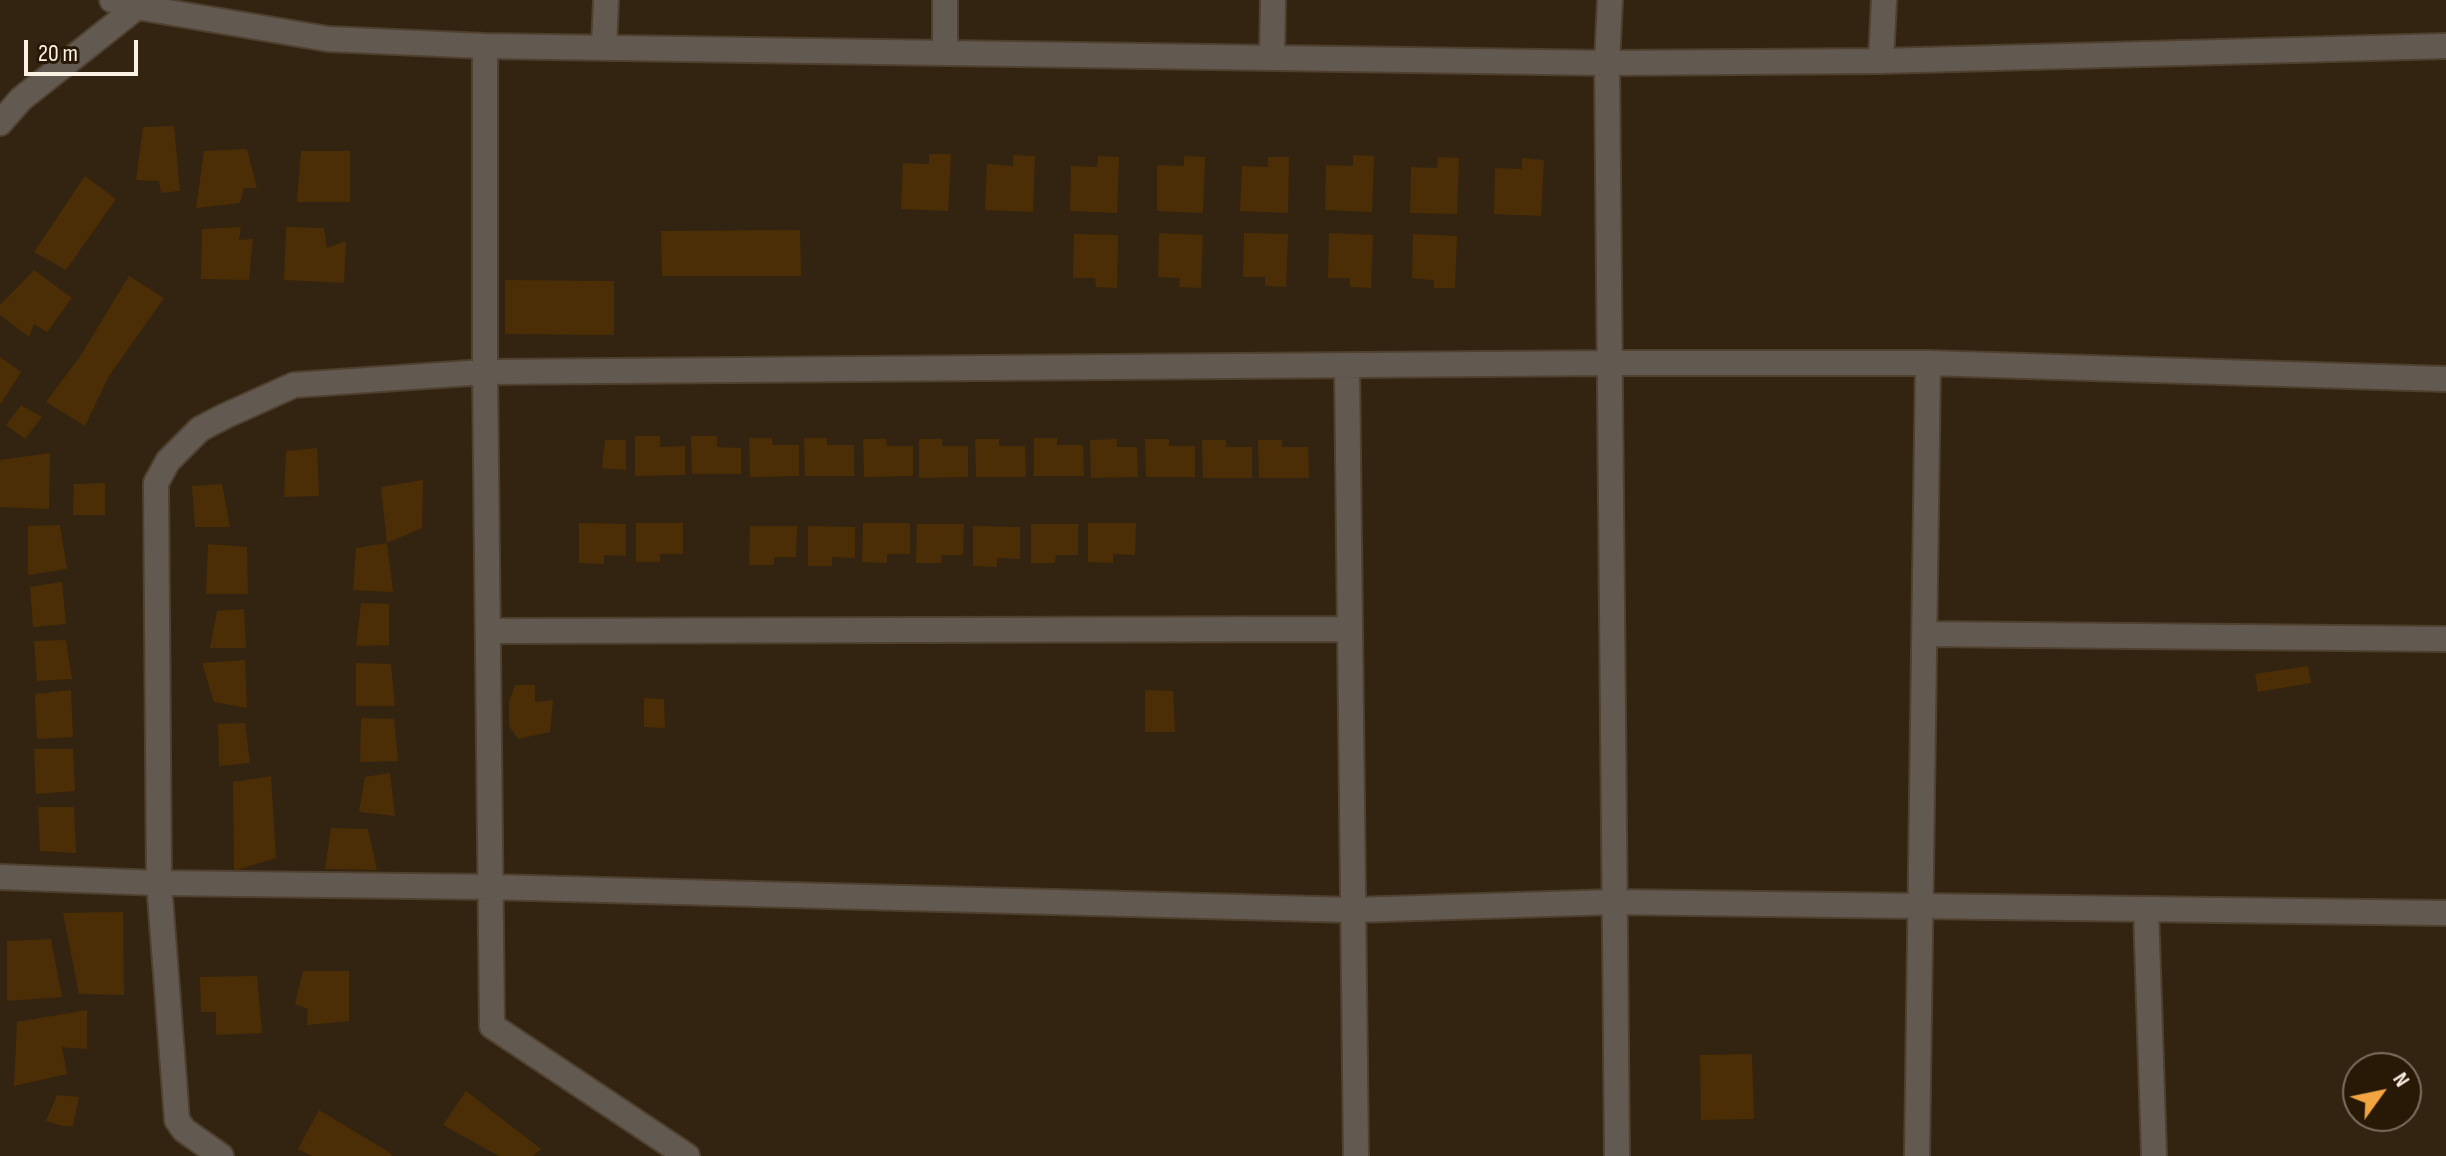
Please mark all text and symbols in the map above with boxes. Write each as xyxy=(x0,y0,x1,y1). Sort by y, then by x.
scale bar xyxy=(28,24,142,74)
text: 20 m xyxy=(38,39,78,68)
north arrow xyxy=(2342,1052,2422,1132)
text: N xyxy=(2386,1067,2415,1092)

